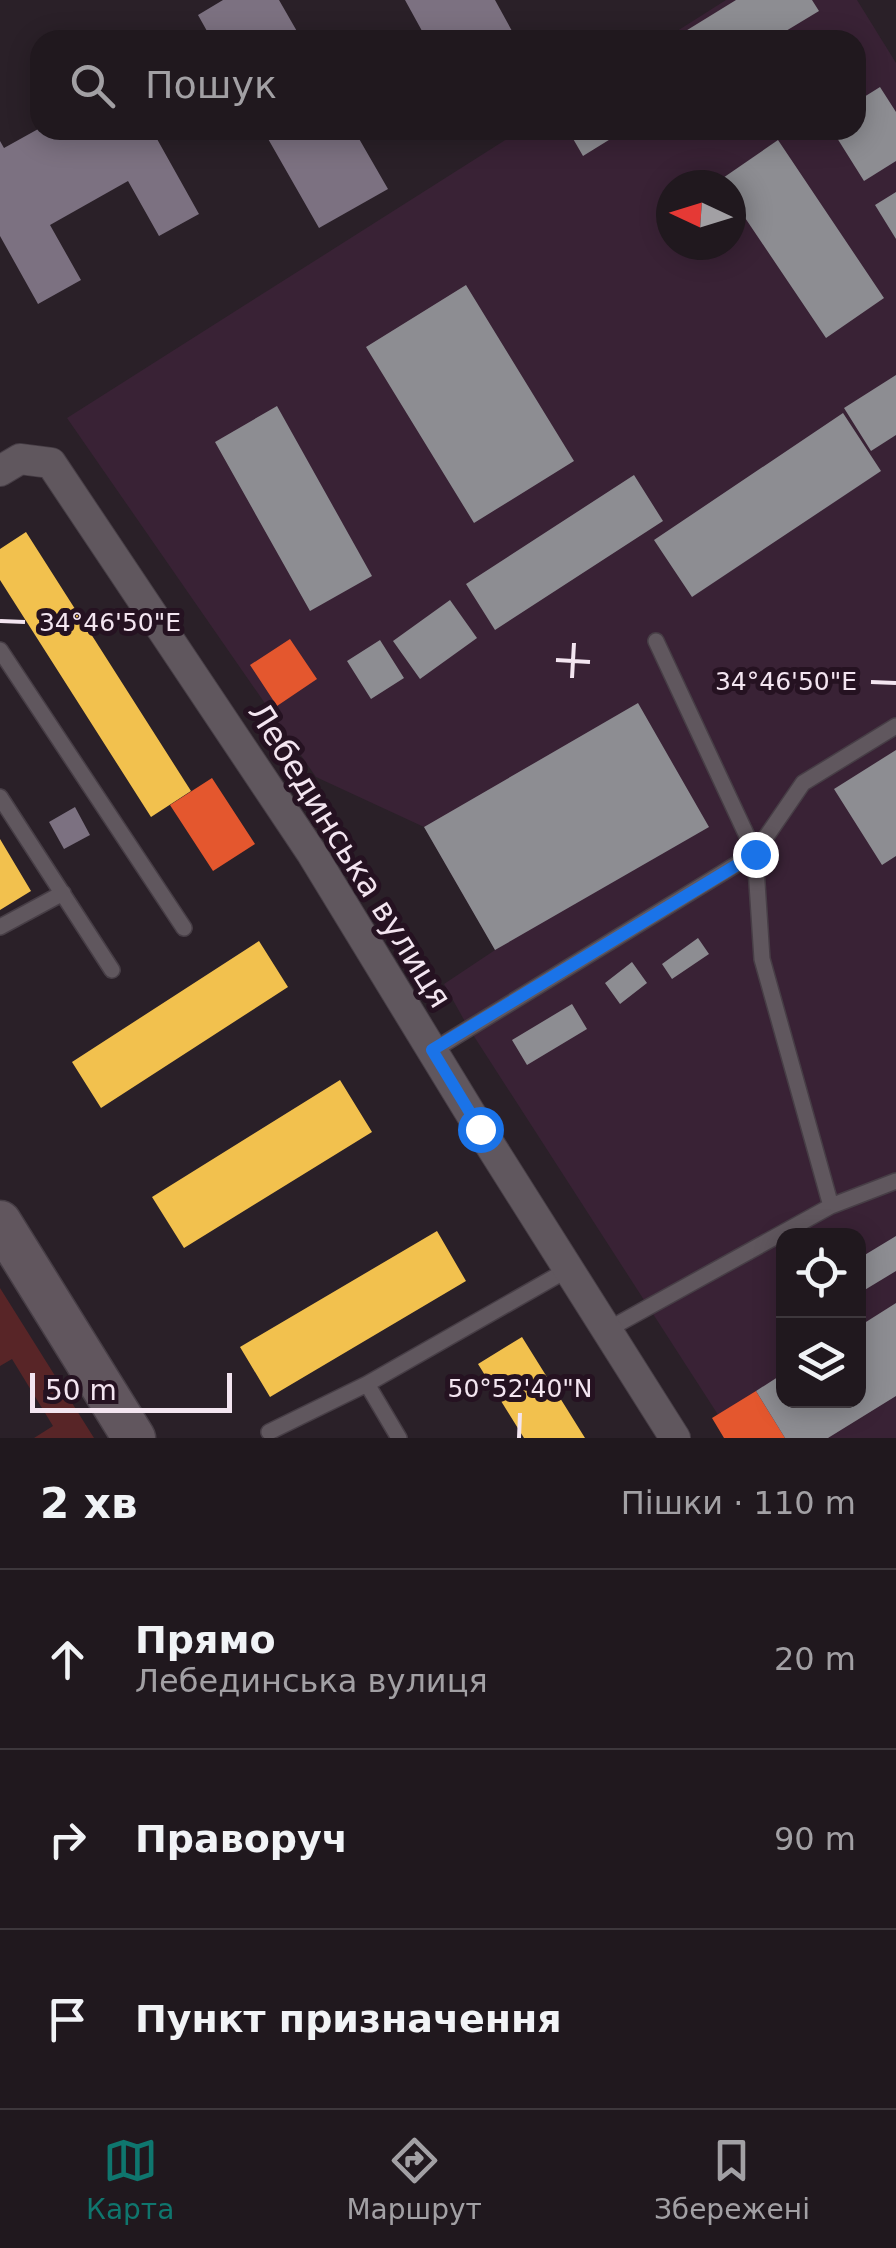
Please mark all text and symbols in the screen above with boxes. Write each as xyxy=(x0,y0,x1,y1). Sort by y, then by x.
search box xyxy=(30,30,866,140)
icon: search xyxy=(65,58,120,113)
text: Пошук xyxy=(145,63,277,107)
north arrow xyxy=(656,170,746,260)
text: 34°46'50"E xyxy=(39,608,181,637)
text: 34°46'50"E xyxy=(715,667,857,696)
street label: Лебединська вулиця xyxy=(240,695,460,1015)
route end xyxy=(733,832,779,878)
route start xyxy=(458,1107,504,1153)
map controls xyxy=(776,1228,866,1408)
button: locate xyxy=(776,1228,866,1318)
button: layers xyxy=(776,1318,866,1408)
scale bar xyxy=(30,1368,232,1412)
text: 50 m xyxy=(45,1374,117,1407)
text: 50°52'40"N xyxy=(447,1374,593,1403)
text: 2 хв xyxy=(40,1479,138,1528)
text: Пішки · 110 m xyxy=(621,1484,856,1522)
text: Прямо xyxy=(135,1618,276,1662)
icon: ahead xyxy=(40,1632,95,1687)
text: 20 m xyxy=(774,1640,856,1678)
text: Лебединська вулиця xyxy=(135,1662,488,1700)
icon: right xyxy=(40,1812,95,1867)
text: Праворуч xyxy=(135,1817,348,1861)
text: 90 m xyxy=(774,1820,856,1858)
icon: arrive xyxy=(40,1992,95,2047)
text: Пункт призначення xyxy=(135,1997,562,2041)
tab: Карта xyxy=(86,2133,174,2226)
tab: Маршрут xyxy=(346,2133,482,2226)
tab: Збережені xyxy=(654,2133,810,2226)

